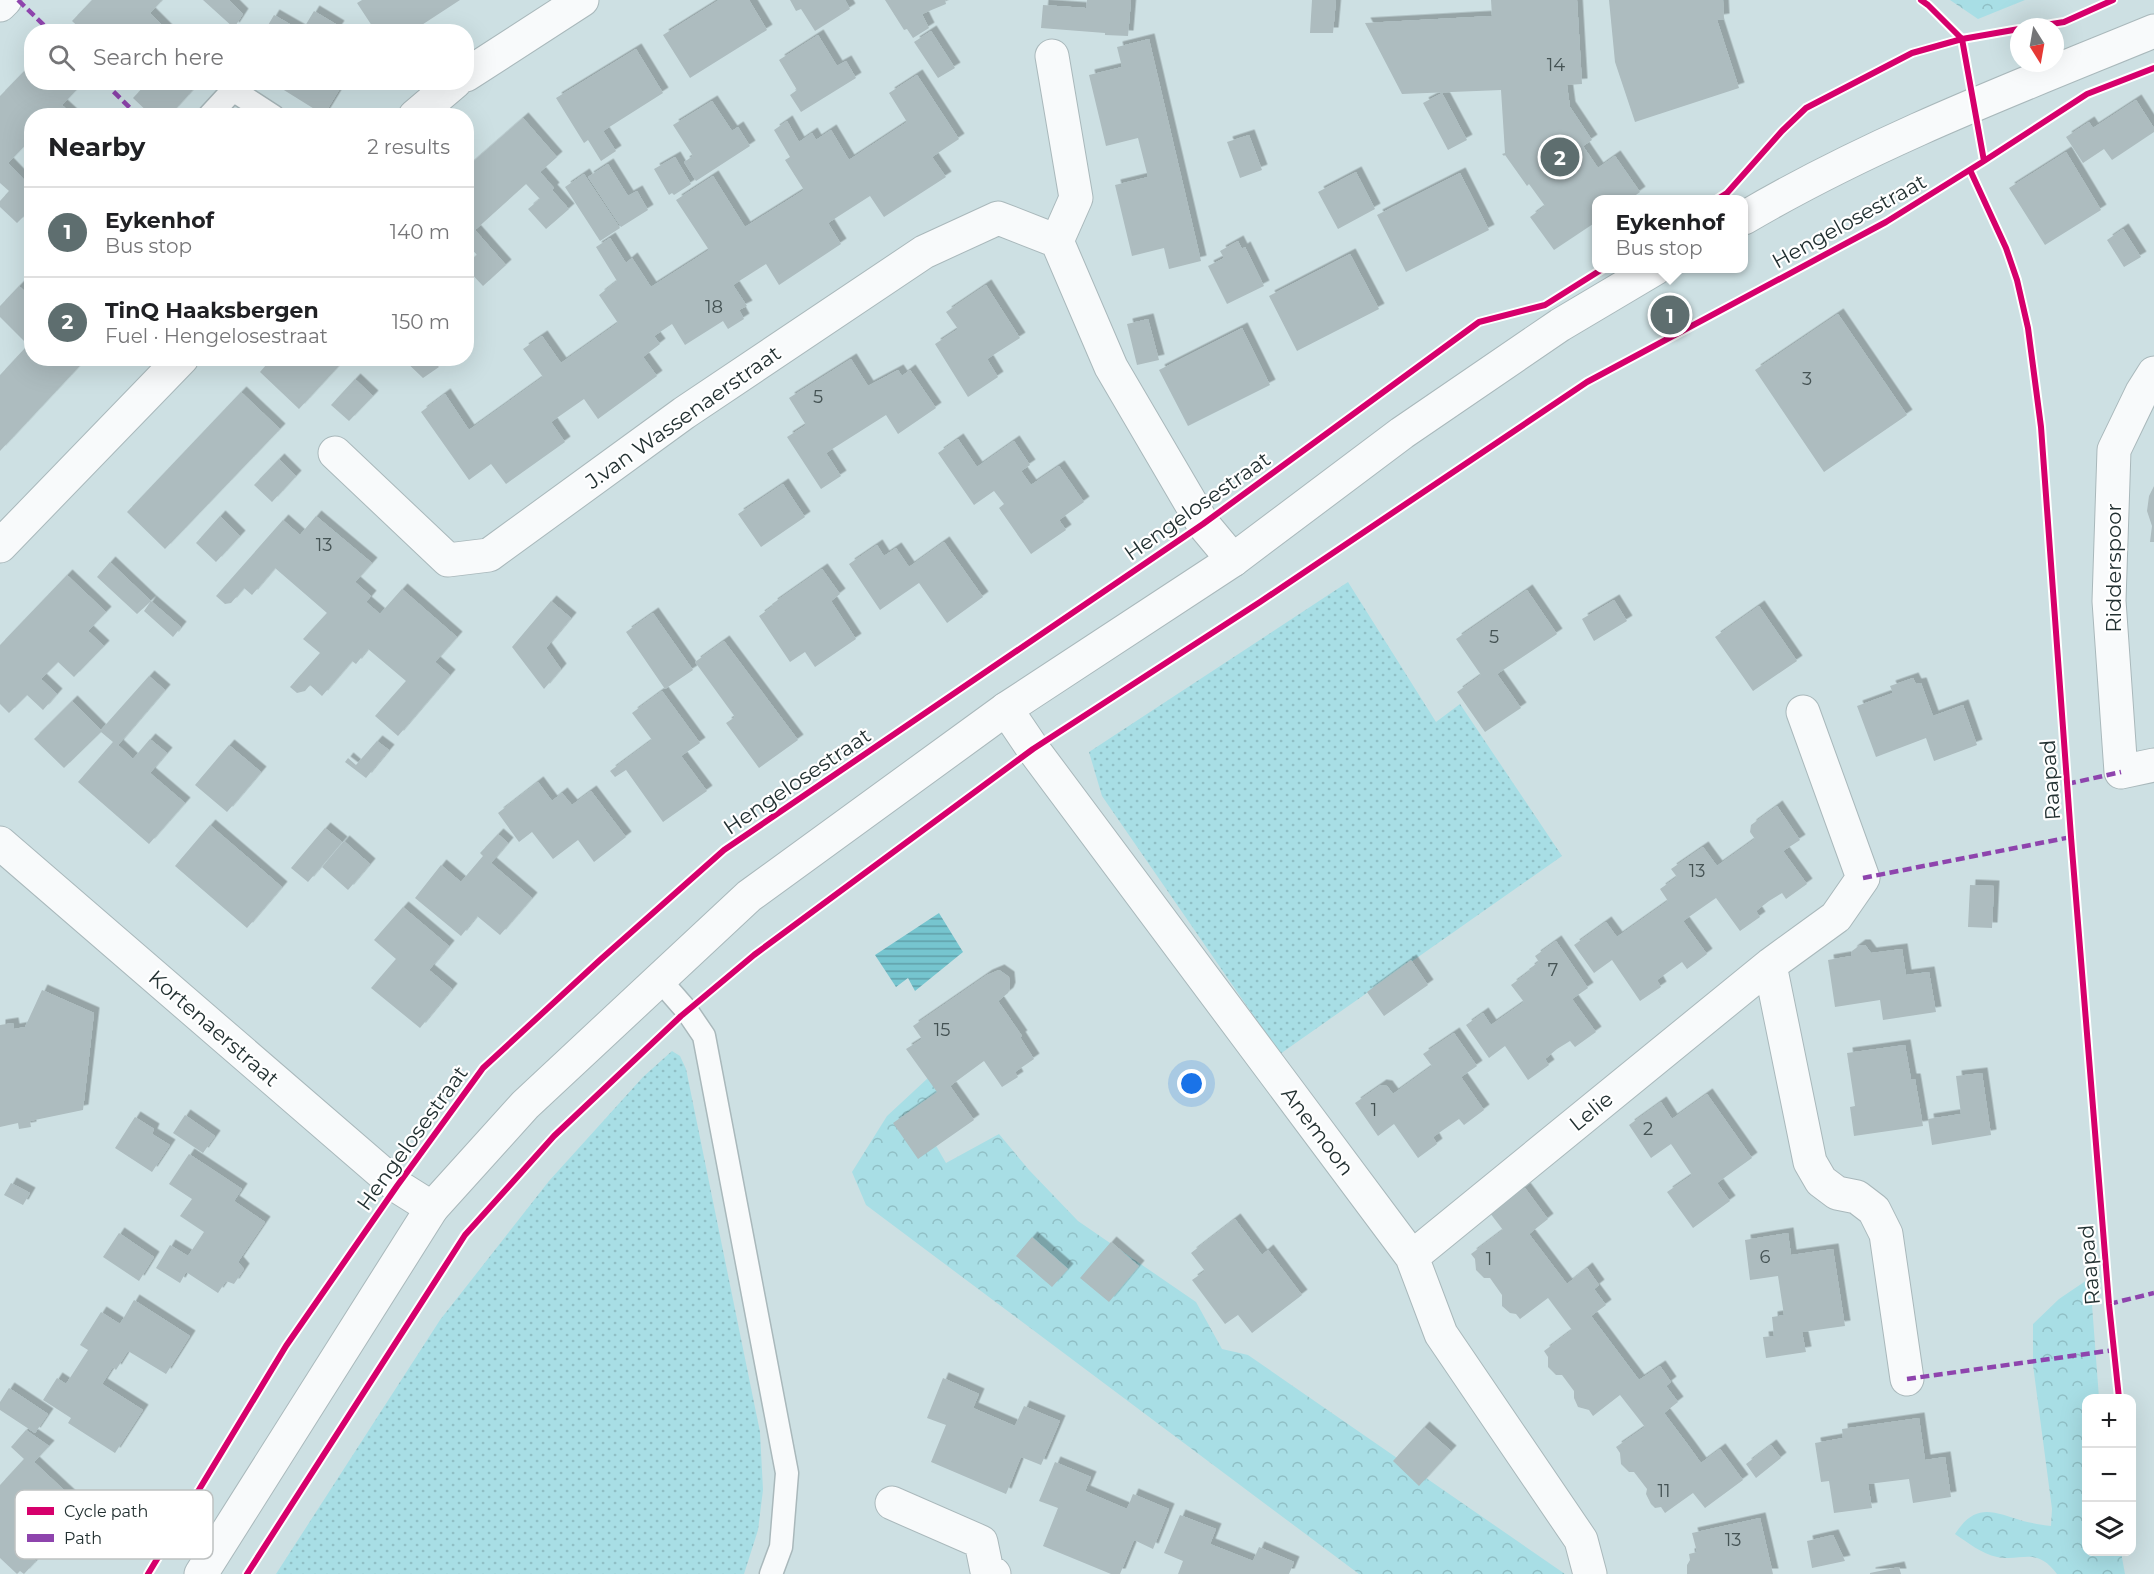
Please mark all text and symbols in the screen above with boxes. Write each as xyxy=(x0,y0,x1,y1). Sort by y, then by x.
north arrow xyxy=(2010,18,2064,72)
search box xyxy=(24,24,474,90)
icon: search xyxy=(45,41,78,74)
text: Search here xyxy=(93,44,224,71)
house number: 14 xyxy=(1547,54,1565,76)
text: Nearby xyxy=(48,131,145,163)
pin: 2 xyxy=(1540,134,1580,180)
text: 2 results xyxy=(367,135,450,159)
street label: Hengelosestraat xyxy=(1768,168,1930,274)
popup xyxy=(1592,195,1748,273)
text: Eykenhof xyxy=(105,207,214,234)
text: Eykenhof xyxy=(1615,209,1725,236)
text: 1 xyxy=(64,220,71,244)
text: 140 m xyxy=(390,220,450,244)
text: Bus stop xyxy=(105,234,192,258)
text: Bus stop xyxy=(1615,236,1703,260)
pin: 1 xyxy=(1650,292,1690,338)
house number: 18 xyxy=(705,296,723,318)
text: TinQ Haaksbergen xyxy=(105,297,319,324)
text: 2 xyxy=(62,310,73,334)
text: 150 m xyxy=(392,310,450,334)
text: Fuel · Hengelosestraat xyxy=(105,324,328,348)
street label: J.van Wassenaerstraat xyxy=(580,340,785,494)
house number: 3 xyxy=(1802,368,1812,390)
house number: 5 xyxy=(813,386,823,408)
street label: Hengelosestraat xyxy=(1119,446,1275,566)
street label: Ridderspoor xyxy=(2101,503,2126,633)
house number: 13 xyxy=(316,534,332,556)
house number: 5 xyxy=(1489,626,1499,648)
street label: Hengelosestraat xyxy=(719,722,875,840)
street label: Raapad xyxy=(2035,739,2065,821)
house number: 13 xyxy=(1689,860,1705,882)
house number: 7 xyxy=(1548,959,1558,981)
street label: Kortenaerstraat xyxy=(144,965,284,1091)
house number: 15 xyxy=(934,1019,950,1041)
street label: Hengelosestraat xyxy=(351,1061,473,1215)
your location xyxy=(1177,1069,1206,1098)
street label: Anemoon xyxy=(1276,1082,1360,1180)
street label: Lelie xyxy=(1564,1086,1618,1136)
house number: 1 xyxy=(1371,1099,1377,1121)
house number: 2 xyxy=(1643,1118,1653,1140)
street label: Raapad xyxy=(2073,1224,2105,1306)
house number: 6 xyxy=(1760,1246,1771,1268)
house number: 1 xyxy=(1486,1248,1492,1270)
map controls xyxy=(2082,1394,2136,1556)
button: + xyxy=(2082,1394,2136,1448)
button: − xyxy=(2082,1448,2136,1502)
house number: 11 xyxy=(1658,1480,1671,1502)
legend xyxy=(15,1490,213,1559)
text: Cycle path xyxy=(64,1502,148,1521)
button: layers xyxy=(2082,1502,2136,1556)
text: Path xyxy=(64,1529,102,1548)
house number: 13 xyxy=(1725,1529,1741,1551)

